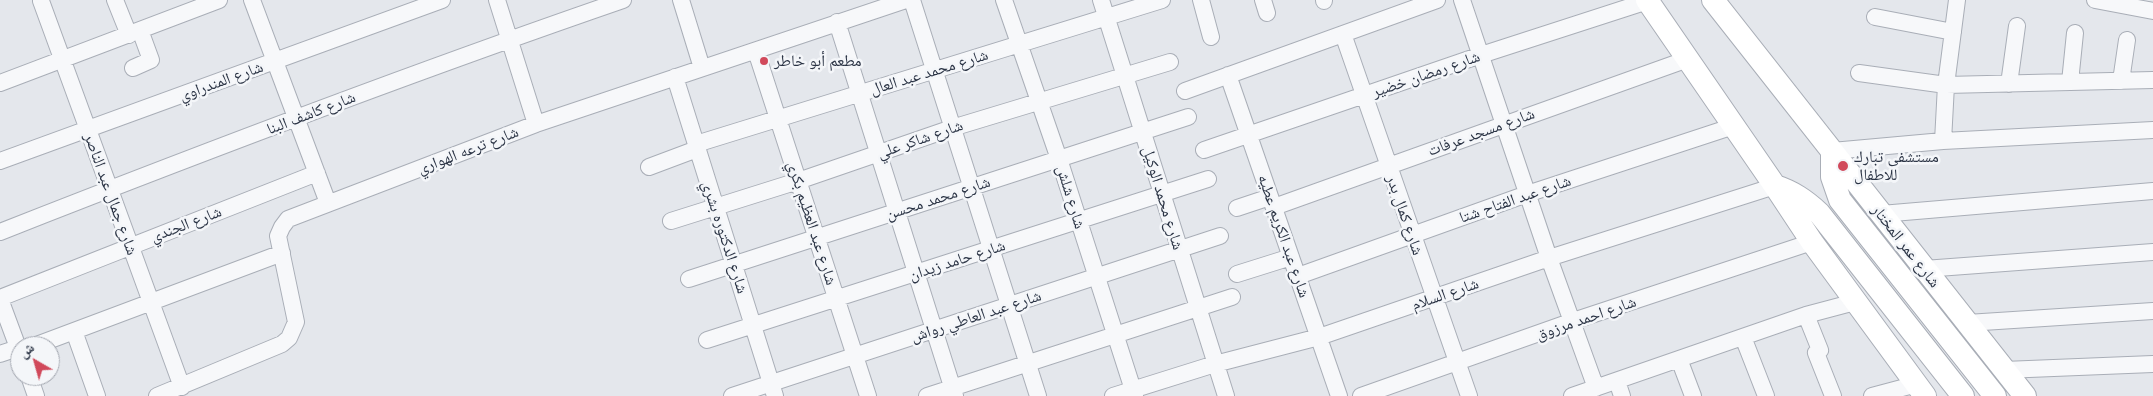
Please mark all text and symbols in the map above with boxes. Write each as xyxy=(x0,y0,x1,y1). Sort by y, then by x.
street label: شارع محمد عبد العال xyxy=(868,45,990,99)
street label: شارع رمضان خضير xyxy=(1370,47,1482,101)
place label: مطعم أبو خاطر xyxy=(774,51,862,71)
marker: مطعم أبو خاطر xyxy=(758,55,770,67)
street label: شارع المندراوي xyxy=(176,57,266,105)
street label: شارع كاشف البنا xyxy=(264,87,358,139)
street label: شارع مسجد عرفات xyxy=(1425,104,1537,160)
street label: شارع شاكر علي xyxy=(875,115,965,163)
street label: شارع ترعه الهواري xyxy=(415,122,521,178)
street label: شارع جمال عبد الناصر xyxy=(80,130,142,258)
street label: شارع محمد الوكيل xyxy=(1138,144,1188,252)
place label: مستشفى تبارك للاطفال xyxy=(1854,147,1939,185)
street label: شارع عبد العظيم بكري xyxy=(783,159,841,287)
marker: مستشفى تبارك للاطفال xyxy=(1836,159,1850,173)
street label: شارع شلش xyxy=(1052,163,1090,231)
street label: شارع عبد الفتاح شتا xyxy=(1457,171,1573,227)
street label: شارع محمد محسن xyxy=(883,172,993,224)
street label: شارع عبد الكريم عطيه xyxy=(1254,172,1314,300)
street label: شارع كمال بدر xyxy=(1382,172,1428,258)
street label: شارع الدكتوره بشري xyxy=(698,178,752,296)
street label: شارع عمر المختار xyxy=(1868,201,1944,291)
street label: شارع الجندي xyxy=(148,202,224,246)
street label: شارع حامد زيدان xyxy=(906,235,1008,285)
street label: شارع السلام xyxy=(1409,274,1481,314)
street label: شارع عبد العاطي رواش xyxy=(908,286,1044,346)
street label: شارع احمد مرزوق xyxy=(1533,292,1639,344)
north arrow xyxy=(10,336,60,386)
text: ش xyxy=(15,338,37,361)

